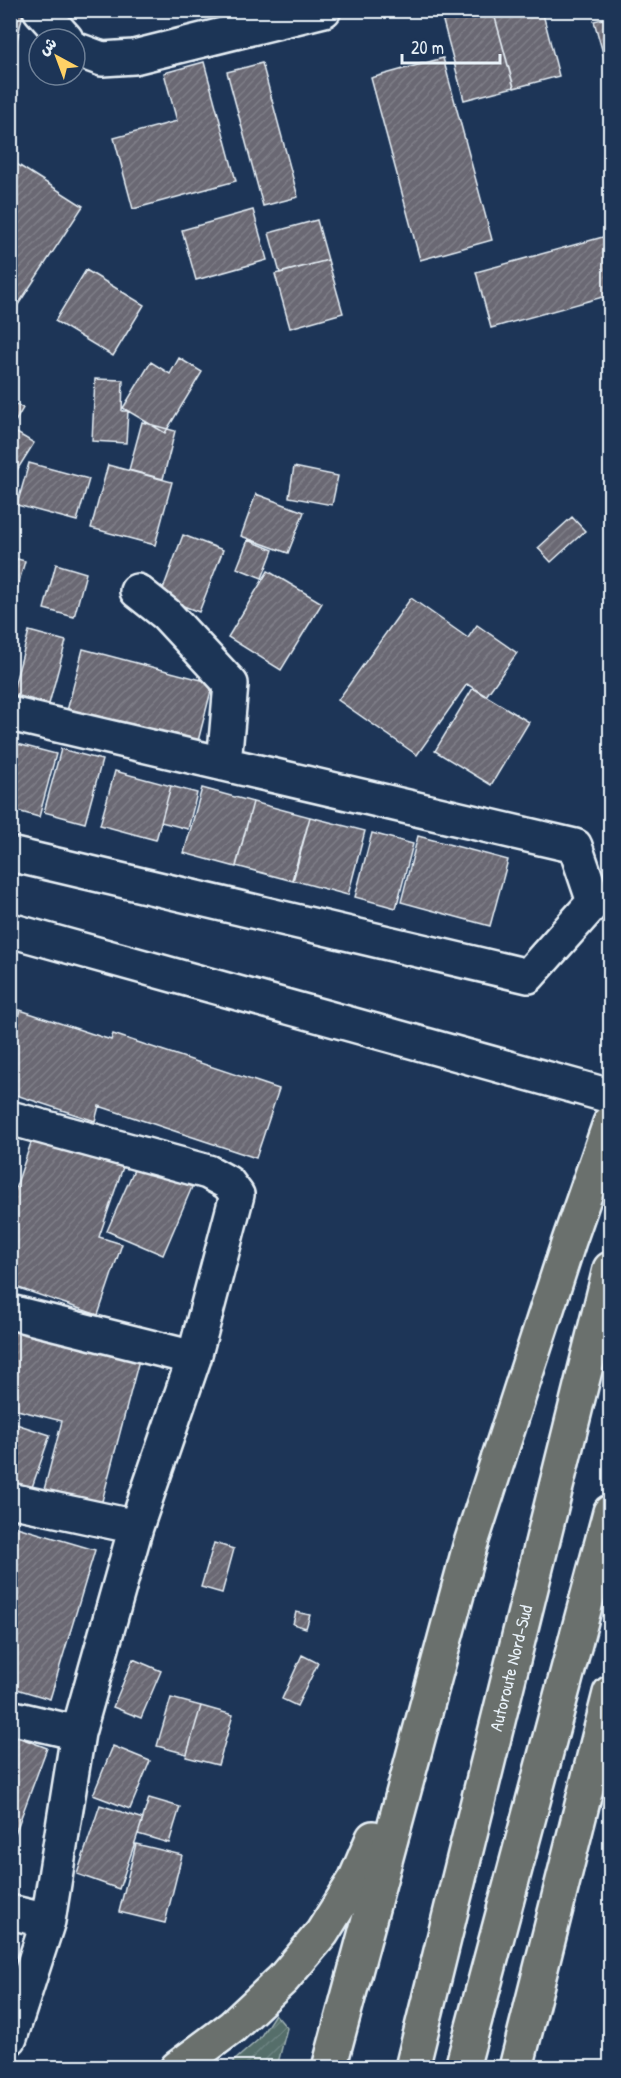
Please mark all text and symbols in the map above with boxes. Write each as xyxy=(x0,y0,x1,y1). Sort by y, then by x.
north arrow xyxy=(27,27,87,87)
scale bar xyxy=(402,27,500,65)
text: ش xyxy=(33,32,61,60)
text: 20 m xyxy=(411,35,444,60)
street label: Autoroute Nord-Sud xyxy=(483,1602,538,1734)

